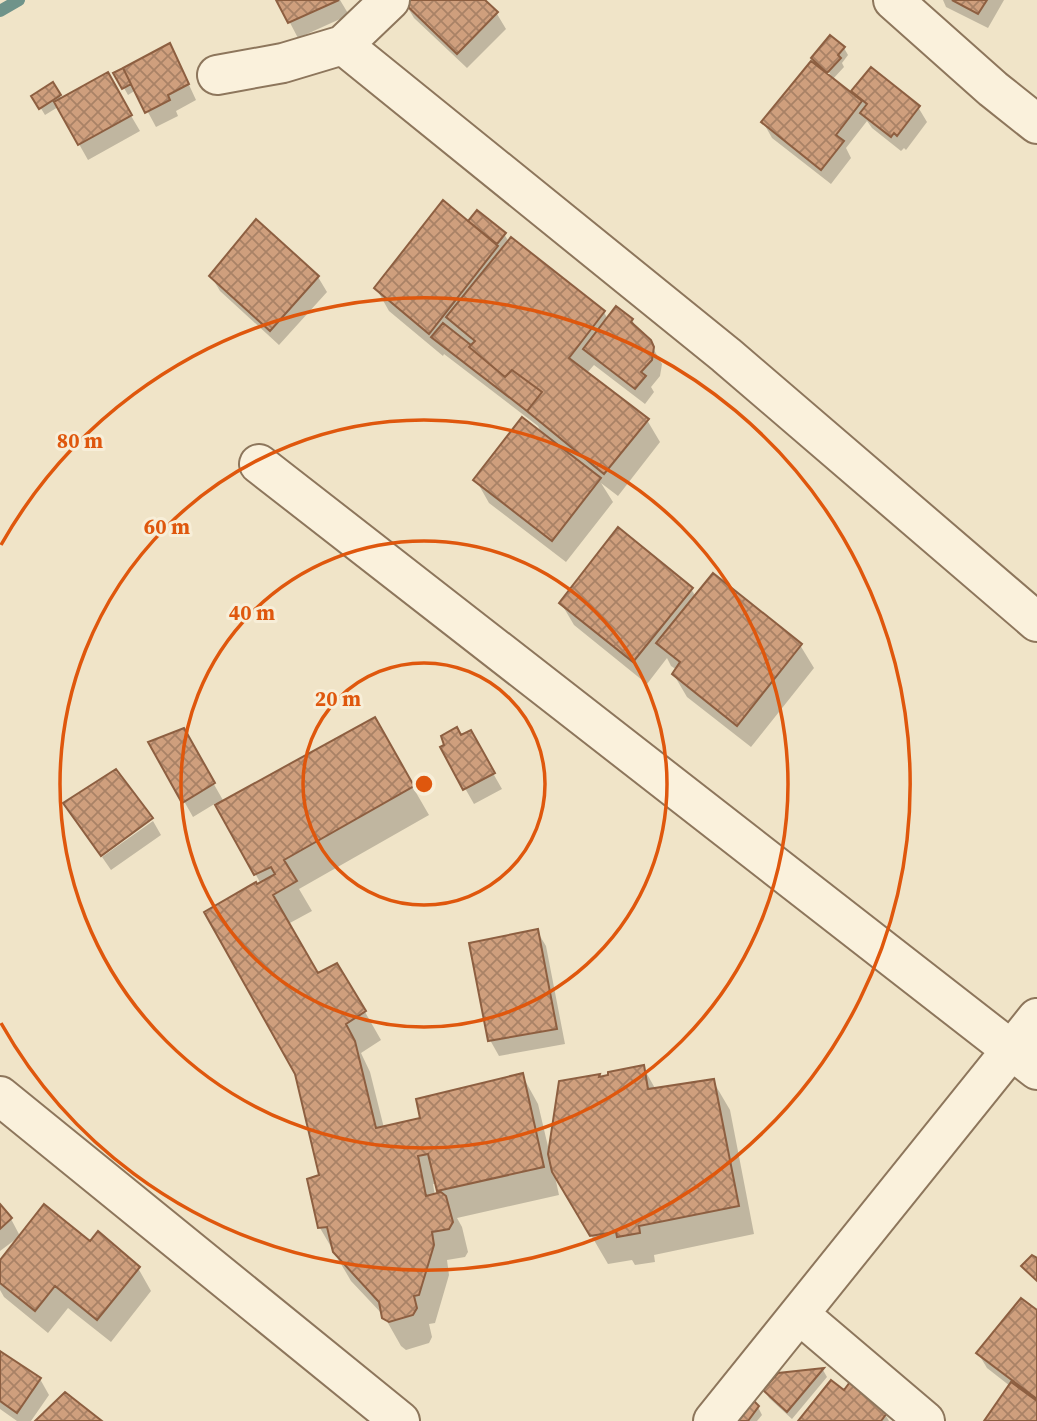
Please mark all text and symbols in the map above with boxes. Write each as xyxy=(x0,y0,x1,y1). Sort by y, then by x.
text: 80 m xyxy=(57,426,103,455)
text: 60 m xyxy=(144,512,190,541)
text: 40 m xyxy=(229,598,275,627)
text: 20 m xyxy=(315,684,361,713)
centre of rings xyxy=(412,772,436,796)

